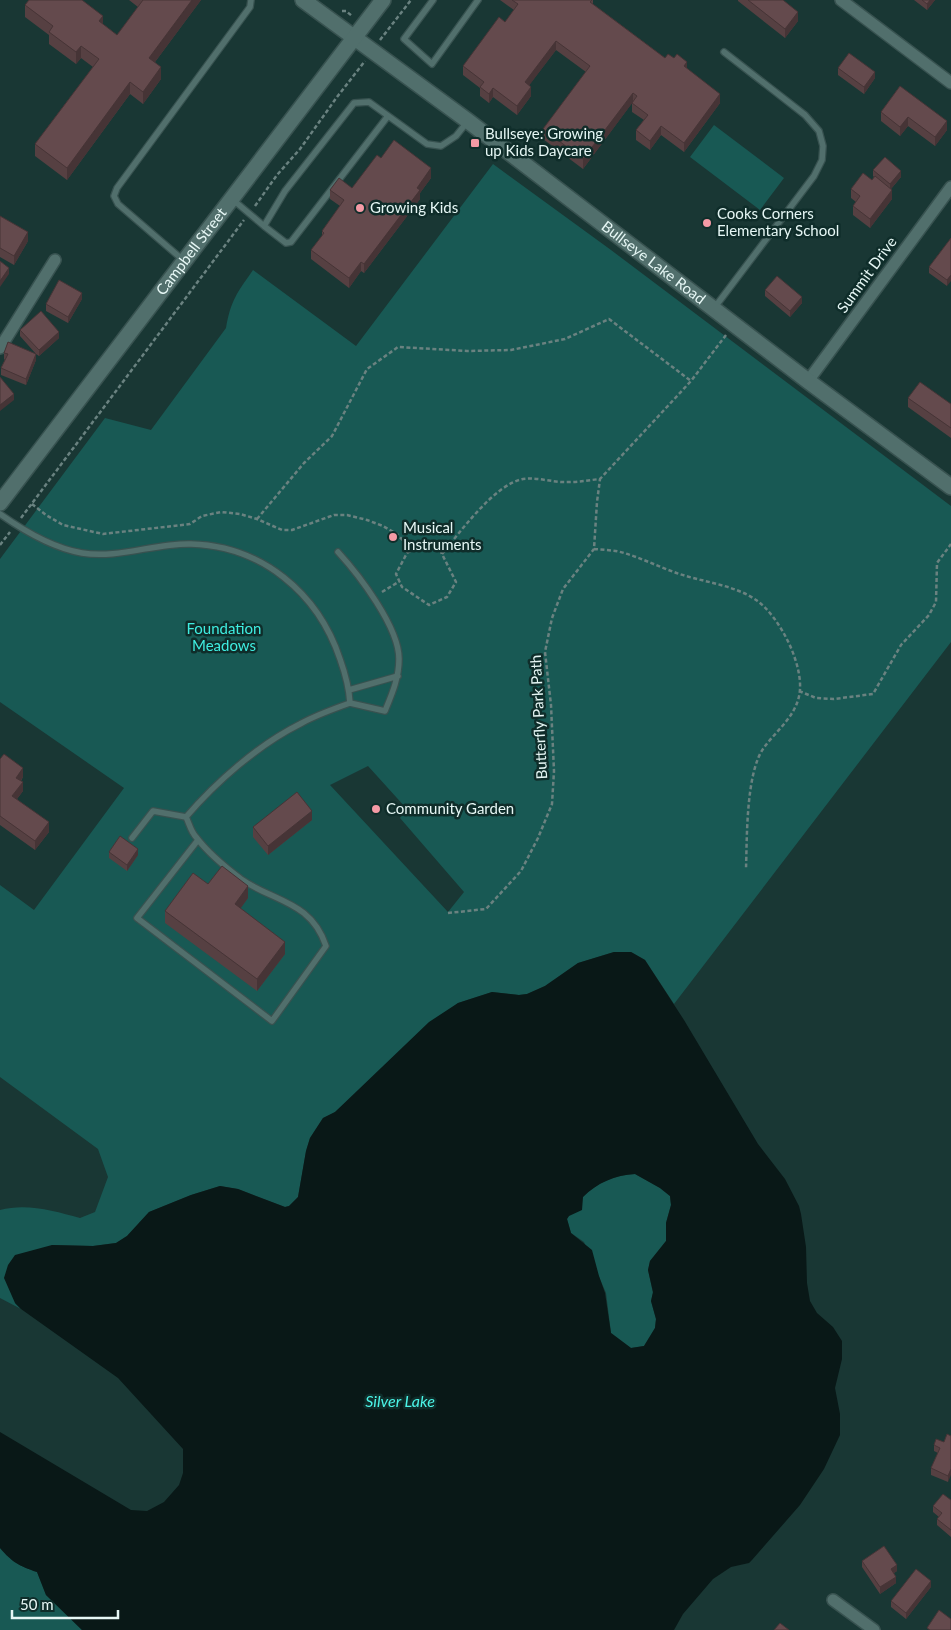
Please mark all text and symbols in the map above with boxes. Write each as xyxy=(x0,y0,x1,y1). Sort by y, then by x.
place label: Bullseye: Growing up Kids Daycare xyxy=(485,124,603,159)
marker: Bullseye: Growing up Kids Daycare xyxy=(469,137,481,149)
place label: Growing Kids xyxy=(370,198,458,216)
marker: Growing Kids xyxy=(354,202,366,214)
street label: Campbell Street xyxy=(152,203,230,298)
place label: Cooks Corners Elementary School xyxy=(717,204,839,239)
street label: Bullseye Lake Road xyxy=(598,217,710,307)
marker: Cooks Corners Elementary School xyxy=(701,217,713,229)
street label: Summit Drive xyxy=(833,233,900,316)
place label: Musical Instruments xyxy=(403,518,482,553)
marker: Musical Instruments xyxy=(387,531,399,543)
park label: Foundation Meadows xyxy=(187,619,261,654)
street label: Butterfly Park Path xyxy=(526,654,550,780)
place label: Community Garden xyxy=(386,799,514,817)
marker: Community Garden xyxy=(370,803,382,815)
water label: Silver Lake xyxy=(365,1391,435,1410)
scale bar xyxy=(12,1588,119,1620)
text: 50 m xyxy=(20,1595,54,1613)

